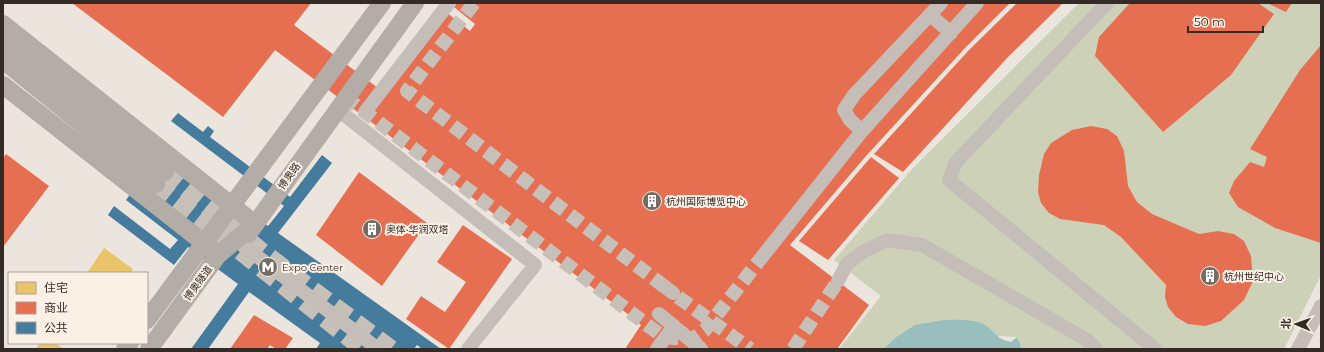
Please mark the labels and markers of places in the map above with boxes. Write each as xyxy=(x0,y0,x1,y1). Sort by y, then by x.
building icon: 杭州国际博览中心 xyxy=(641,190,663,212)
place label: 杭州国际博览中心 xyxy=(666,195,746,208)
building icon: 奥体·华润双塔 xyxy=(361,218,383,240)
place label: 奥体·华润双塔 xyxy=(386,223,449,236)
metro station icon: Expo Center xyxy=(257,256,279,278)
place label: Expo Center xyxy=(282,261,343,274)
building icon: 杭州世纪中心 xyxy=(1199,265,1221,287)
place label: 杭州世纪中心 xyxy=(1224,270,1284,283)

